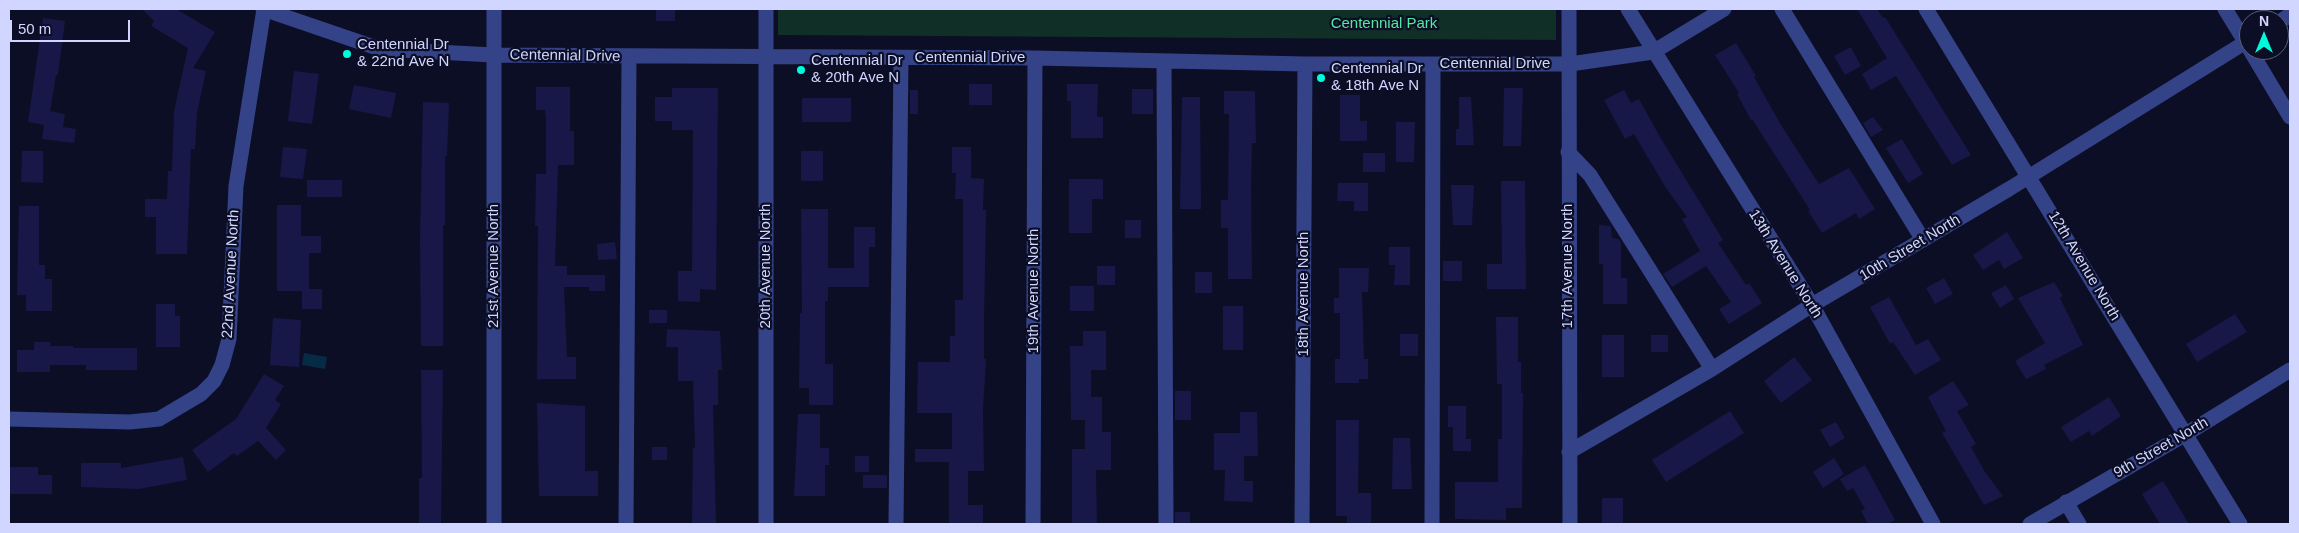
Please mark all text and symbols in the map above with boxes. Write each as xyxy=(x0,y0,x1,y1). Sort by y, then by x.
scale bar xyxy=(12,10,132,42)
north arrow xyxy=(2239,10,2289,60)
text: N xyxy=(2259,13,2269,29)
park label: Centennial Park xyxy=(1331,15,1437,33)
text: 50 m xyxy=(18,20,51,37)
place label: Centennial Dr & 22nd Ave N xyxy=(357,36,449,71)
street label: Centennial Drive xyxy=(509,46,621,66)
marker: Centennial Dr & 22nd Ave N xyxy=(341,48,353,60)
street label: Centennial Drive xyxy=(915,49,1025,67)
place label: Centennial Dr & 20th Ave N xyxy=(811,52,903,87)
street label: Centennial Drive xyxy=(1440,55,1550,73)
place label: Centennial Dr & 18th Ave N xyxy=(1331,60,1423,95)
marker: Centennial Dr & 20th Ave N xyxy=(795,64,807,76)
marker: Centennial Dr & 18th Ave N xyxy=(1315,72,1327,84)
street label: 21st Avenue North xyxy=(485,204,503,328)
street label: 20th Avenue North xyxy=(757,204,775,328)
street label: 17th Avenue North xyxy=(1559,204,1577,328)
street label: 13th Avenue North xyxy=(1744,206,1826,322)
street label: 12th Avenue North xyxy=(2044,208,2124,324)
street label: 22nd Avenue North xyxy=(219,209,243,339)
street label: 10th Street North xyxy=(1856,211,1964,285)
street label: 19th Avenue North xyxy=(1025,229,1043,353)
street label: 18th Avenue North xyxy=(1295,232,1313,356)
street label: 9th Street North xyxy=(2111,414,2211,482)

